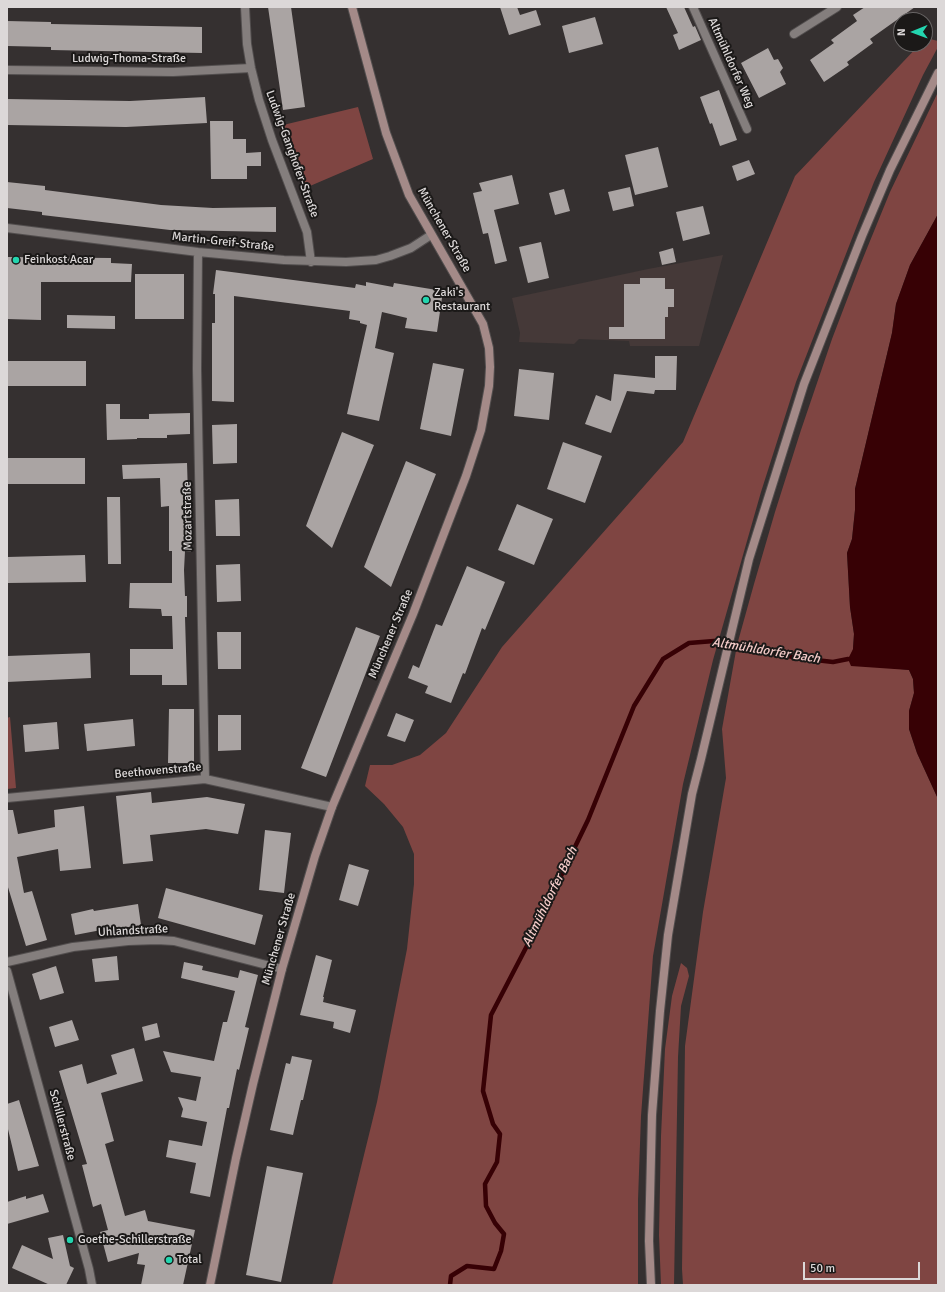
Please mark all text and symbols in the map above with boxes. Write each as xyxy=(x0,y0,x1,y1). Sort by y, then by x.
north arrow xyxy=(893,12,933,52)
street label: Altmühldorfer Weg xyxy=(705,16,757,110)
text: N xyxy=(895,28,908,36)
street label: Ludwig-Thoma-Straße xyxy=(72,52,186,66)
street label: Ludwig-Ganghofer-Straße xyxy=(262,88,322,220)
street label: Münchener Straße xyxy=(414,185,474,275)
street label: Martin-Greif-Straße xyxy=(171,229,275,255)
place label: Feinkost Acar xyxy=(24,253,93,267)
marker: Feinkost Acar xyxy=(11,255,21,265)
place label: Zaki's Restaurant xyxy=(434,286,490,314)
marker: Zaki's Restaurant xyxy=(421,295,431,305)
street label: Mozartstraße xyxy=(180,481,196,551)
street label: Münchener Straße xyxy=(366,587,416,681)
water label: Altmühldorfer Bach xyxy=(711,635,821,667)
street label: Beethovenstraße xyxy=(114,760,202,782)
water label: Altmühldorfer Bach xyxy=(519,845,581,949)
street label: Münchener Straße xyxy=(259,891,299,987)
street label: Uhlandstraße xyxy=(97,922,169,940)
street label: Schillerstraße xyxy=(46,1088,78,1162)
place label: Goethe-Schillerstraße xyxy=(78,1233,192,1247)
marker: Goethe-Schillerstraße xyxy=(65,1235,75,1245)
place label: Total xyxy=(177,1253,202,1267)
scale bar xyxy=(805,1254,922,1280)
marker: Total xyxy=(164,1255,174,1265)
text: 50 m xyxy=(810,1261,835,1276)

